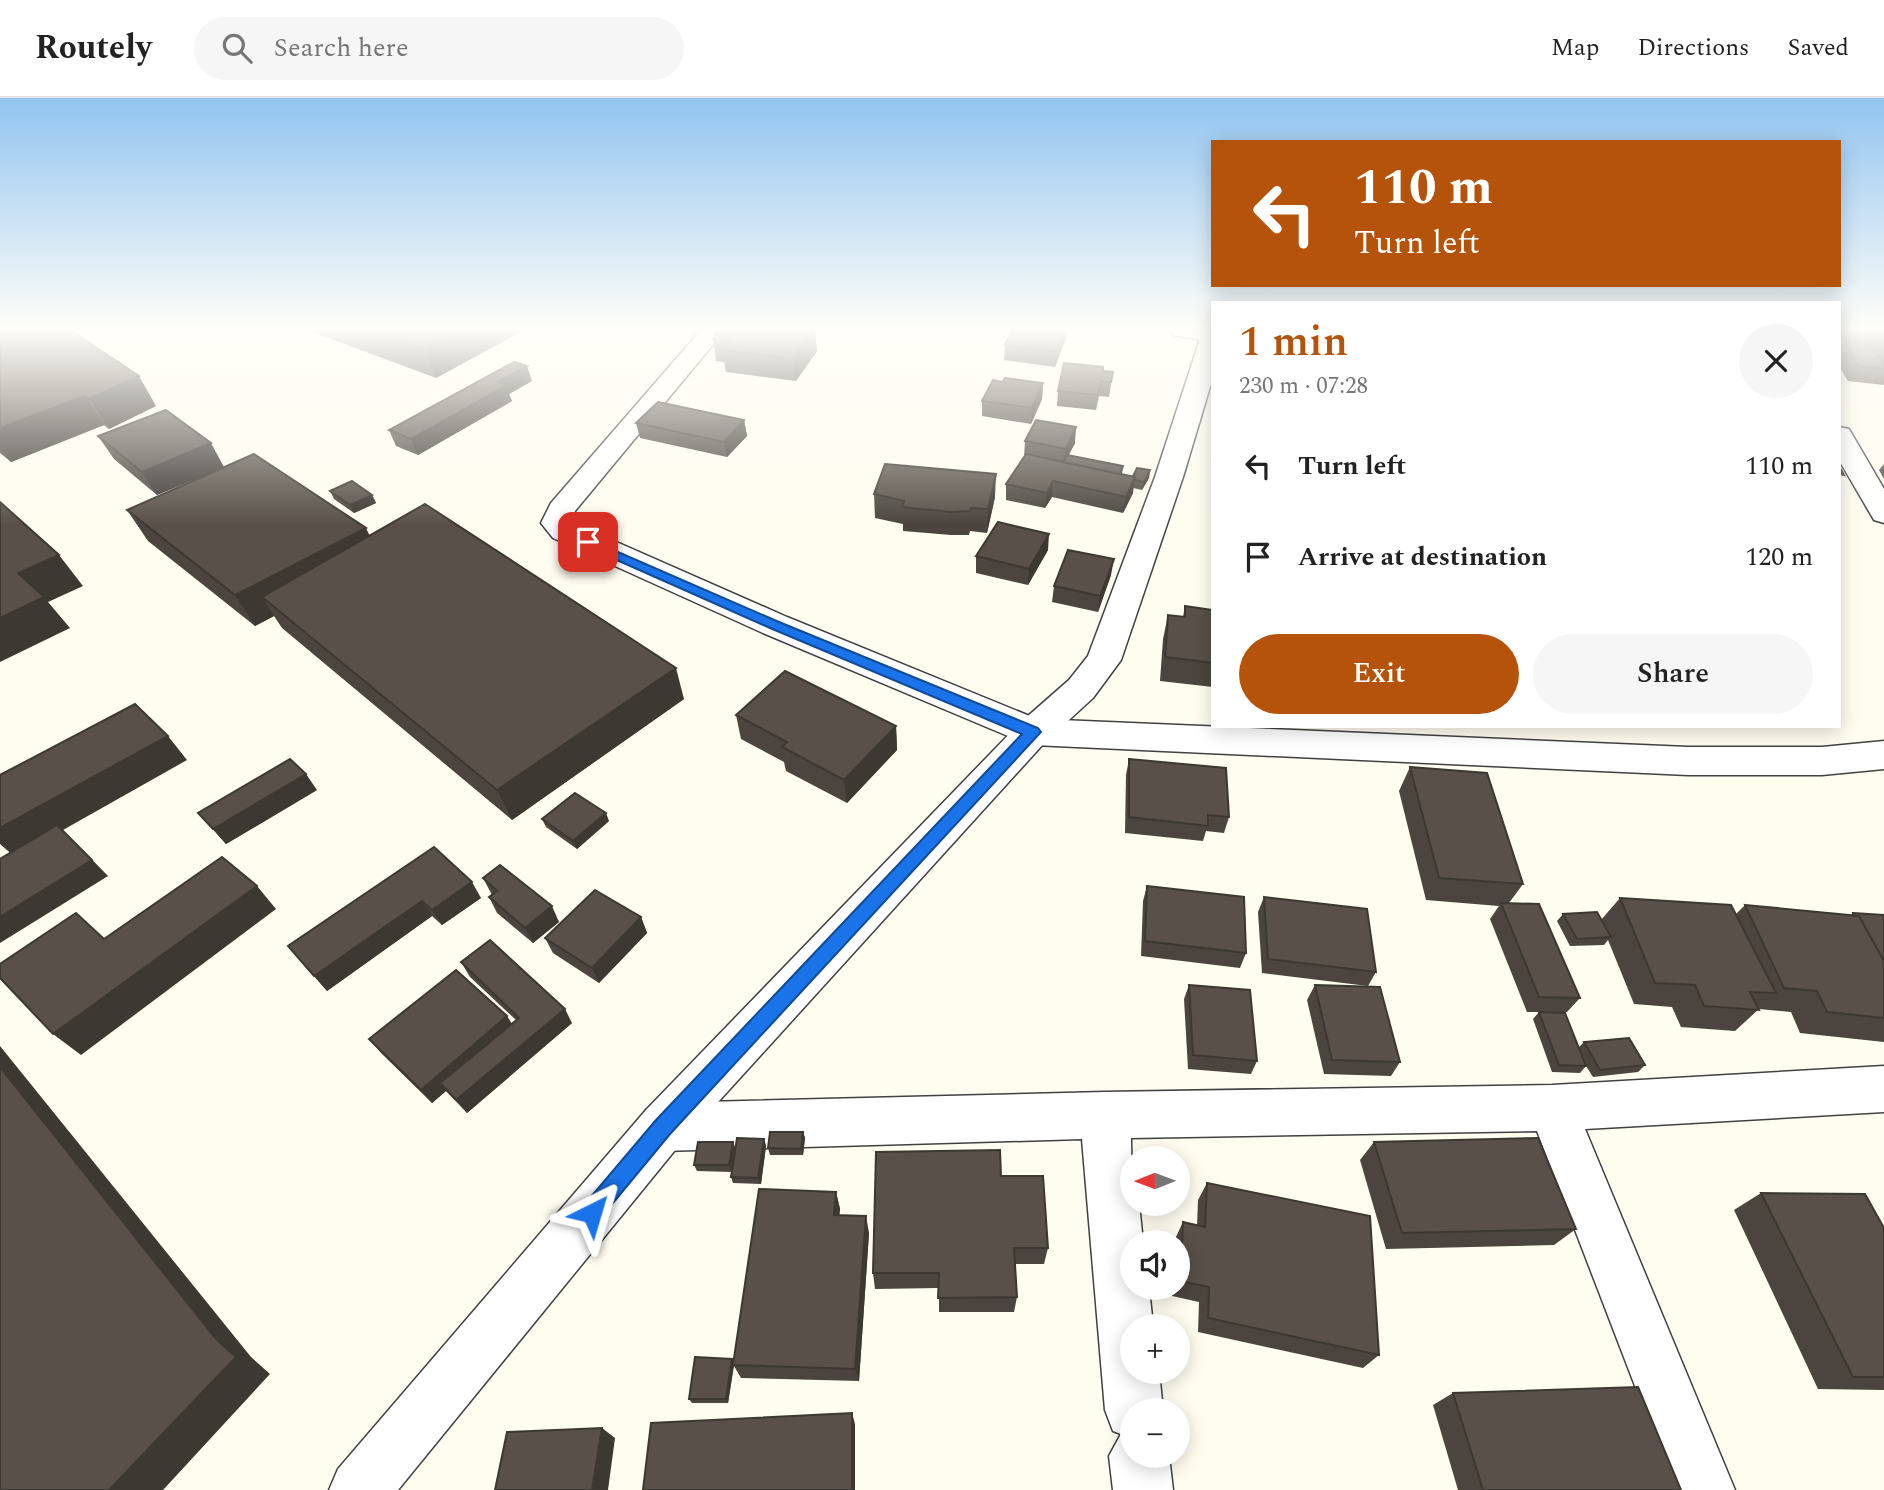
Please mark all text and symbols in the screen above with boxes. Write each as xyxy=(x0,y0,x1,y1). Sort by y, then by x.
search box xyxy=(194,17,684,80)
text: Routely xyxy=(35,23,152,73)
text: Search here xyxy=(274,28,409,68)
icon: search xyxy=(218,29,256,67)
text: Map xyxy=(1551,30,1599,66)
text: Directions xyxy=(1637,30,1749,66)
text: Saved xyxy=(1787,30,1849,66)
text: 110 m xyxy=(1354,151,1493,226)
icon: left xyxy=(1239,168,1330,259)
text: Turn left xyxy=(1354,219,1480,268)
text: 1 min xyxy=(1239,311,1348,374)
button: close xyxy=(1739,324,1813,398)
text: 230 m · 07:28 xyxy=(1239,369,1368,404)
text: Turn left xyxy=(1298,446,1406,486)
text: 110 m xyxy=(1745,446,1813,486)
icon: left xyxy=(1239,447,1277,485)
pin xyxy=(558,512,618,572)
icon: arrive xyxy=(569,523,607,561)
text: Arrive at destination xyxy=(1298,537,1547,577)
text: 120 m xyxy=(1745,537,1813,577)
icon: arrive xyxy=(1239,538,1277,576)
button: Exit xyxy=(1239,634,1519,714)
button: Share xyxy=(1533,634,1813,714)
north arrow xyxy=(1120,1146,1190,1216)
map controls xyxy=(1120,1146,1190,1468)
position arrow xyxy=(555,1176,629,1250)
button: sound xyxy=(1120,1230,1190,1300)
button: + xyxy=(1120,1314,1190,1384)
button: − xyxy=(1120,1398,1190,1468)

